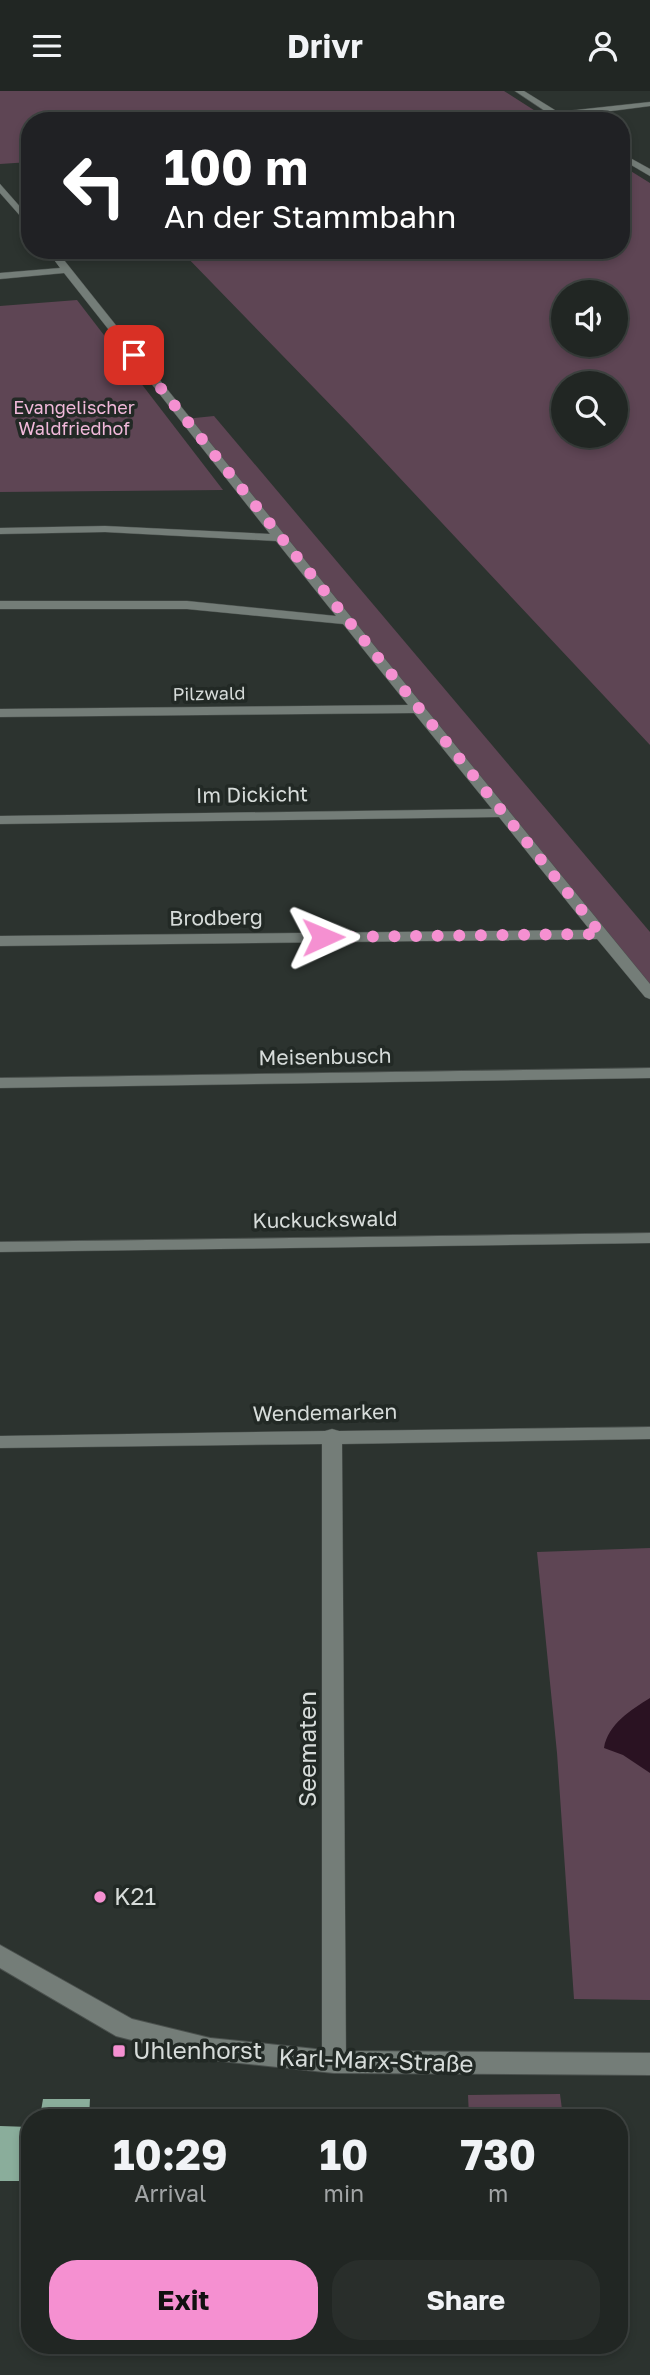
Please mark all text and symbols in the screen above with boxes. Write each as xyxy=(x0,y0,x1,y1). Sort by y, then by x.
icon: menu xyxy=(28,27,66,65)
text: Drivr xyxy=(287,27,363,65)
icon: person xyxy=(584,27,622,65)
text: 100 m xyxy=(164,137,308,196)
icon: left xyxy=(49,140,140,231)
text: An der Stammbahn xyxy=(164,197,456,235)
map controls xyxy=(551,280,628,448)
button: sound xyxy=(551,280,628,357)
pin xyxy=(104,325,164,385)
icon: arrive xyxy=(115,336,153,374)
button: search xyxy=(551,371,628,448)
park label: Evangelischer Waldfriedhof xyxy=(13,396,135,439)
street label: Pilzwald xyxy=(172,681,246,705)
street label: Im Dickicht xyxy=(196,780,308,808)
position arrow xyxy=(286,900,360,974)
street label: Brodberg xyxy=(169,903,263,931)
street label: Meisenbusch xyxy=(258,1042,392,1070)
street label: Kuckuckswald xyxy=(252,1205,398,1233)
street label: Wendemarken xyxy=(252,1398,398,1426)
street label: Seematen xyxy=(292,1691,321,1807)
place label: K21 xyxy=(114,1881,156,1910)
marker: K21 xyxy=(92,1889,108,1905)
place label: Uhlenhorst xyxy=(133,2035,262,2064)
street label: Karl-Marx-Straße xyxy=(278,2042,474,2077)
marker: Uhlenhorst xyxy=(111,2043,127,2059)
text: 10:29 xyxy=(113,2129,228,2179)
text: 10 xyxy=(319,2129,368,2179)
text: 730 xyxy=(460,2129,536,2179)
text: Arrival xyxy=(134,2179,206,2207)
text: min xyxy=(324,2179,364,2207)
text: m xyxy=(488,2179,508,2207)
button: Exit xyxy=(49,2260,318,2340)
button: Share xyxy=(332,2260,600,2340)

